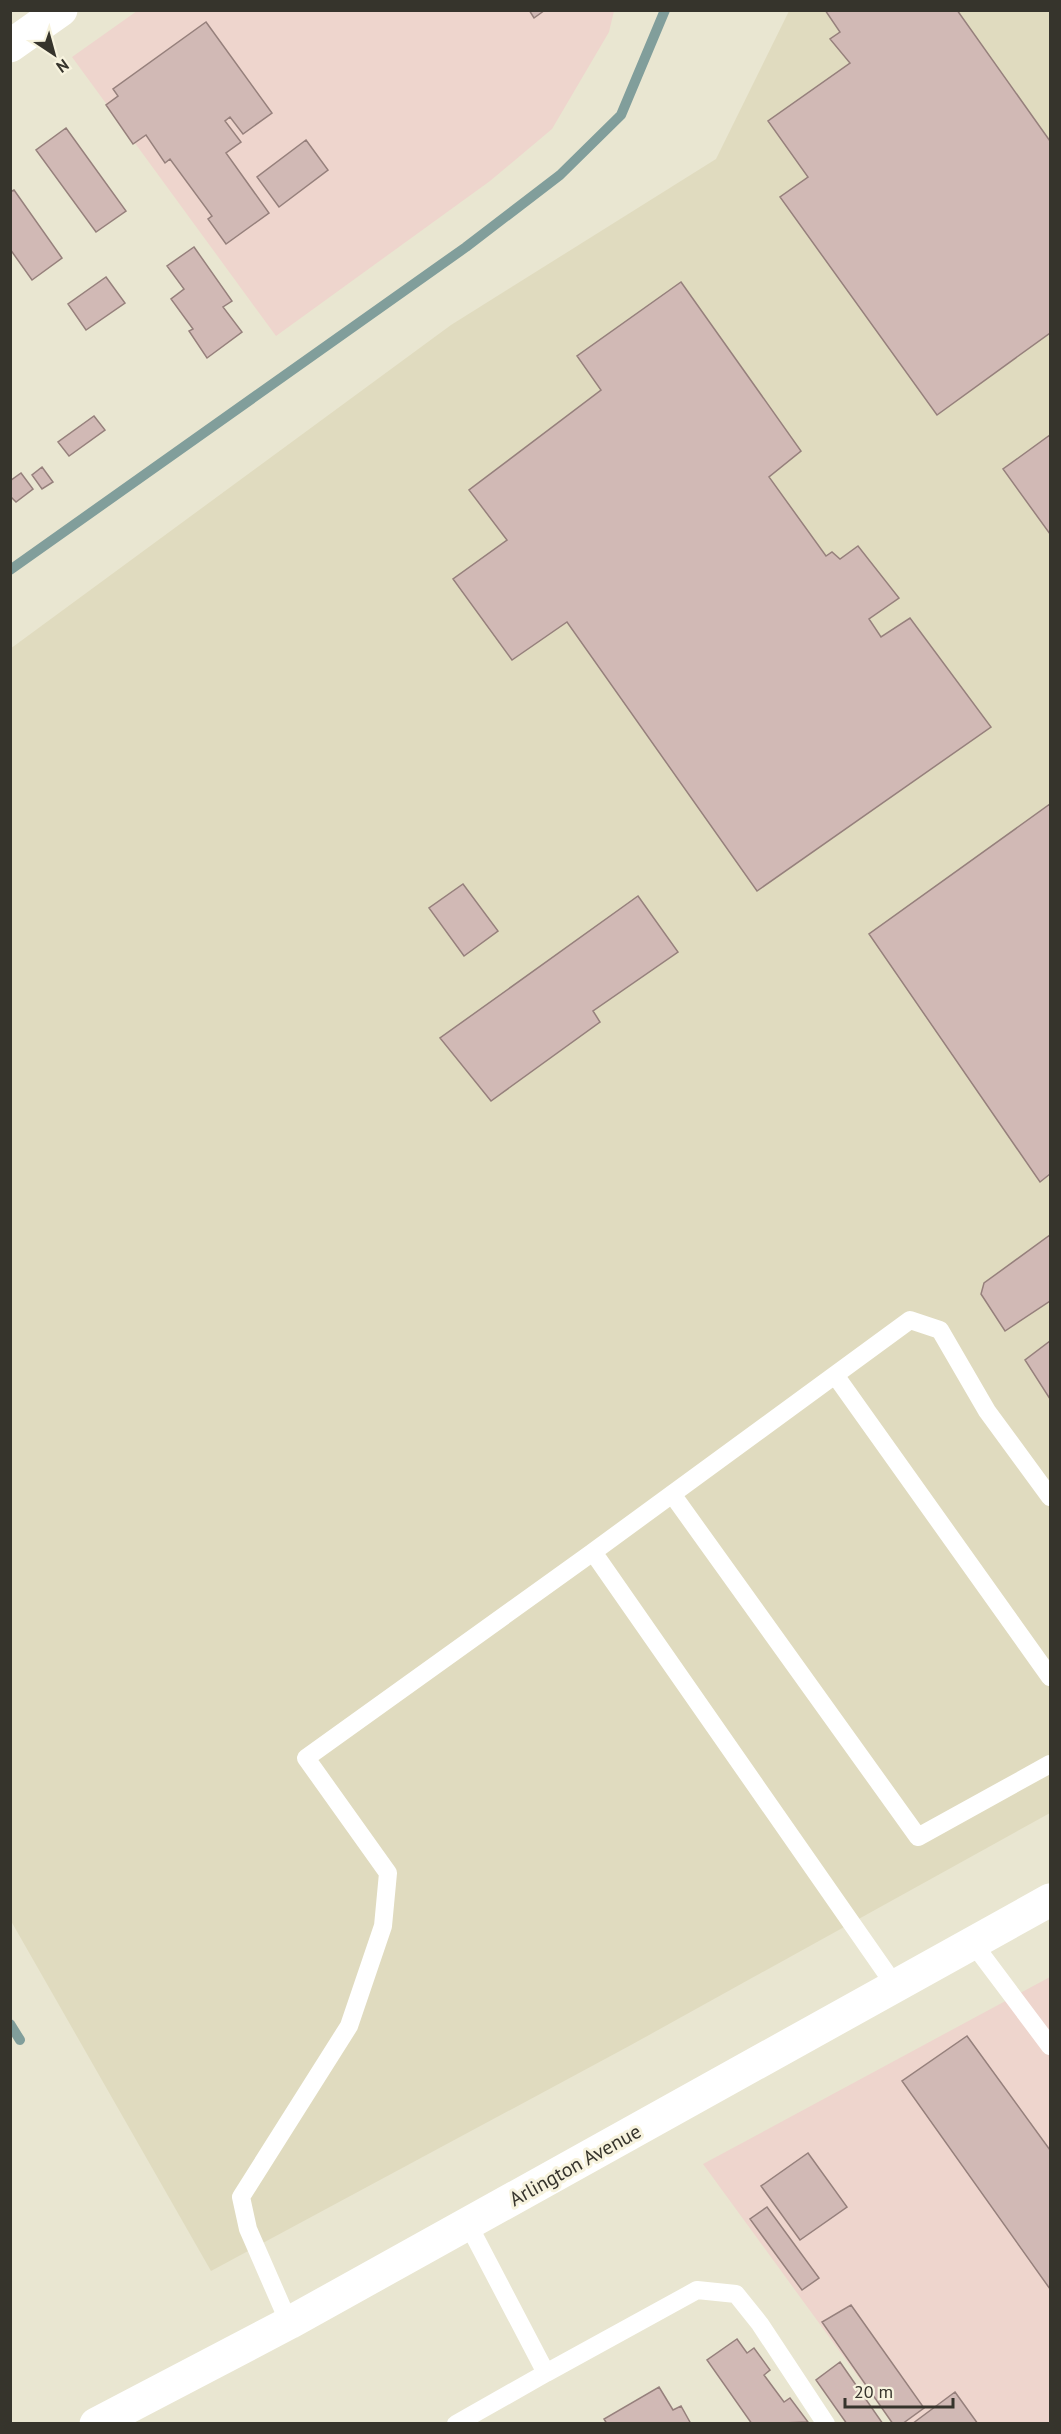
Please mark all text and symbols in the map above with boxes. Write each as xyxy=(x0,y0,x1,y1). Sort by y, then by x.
north arrow xyxy=(24,24,84,84)
text: N xyxy=(53,55,73,77)
street label: Arlington Avenue xyxy=(505,2118,645,2212)
scale bar xyxy=(845,2371,953,2409)
text: 20 m xyxy=(854,2380,893,2403)

